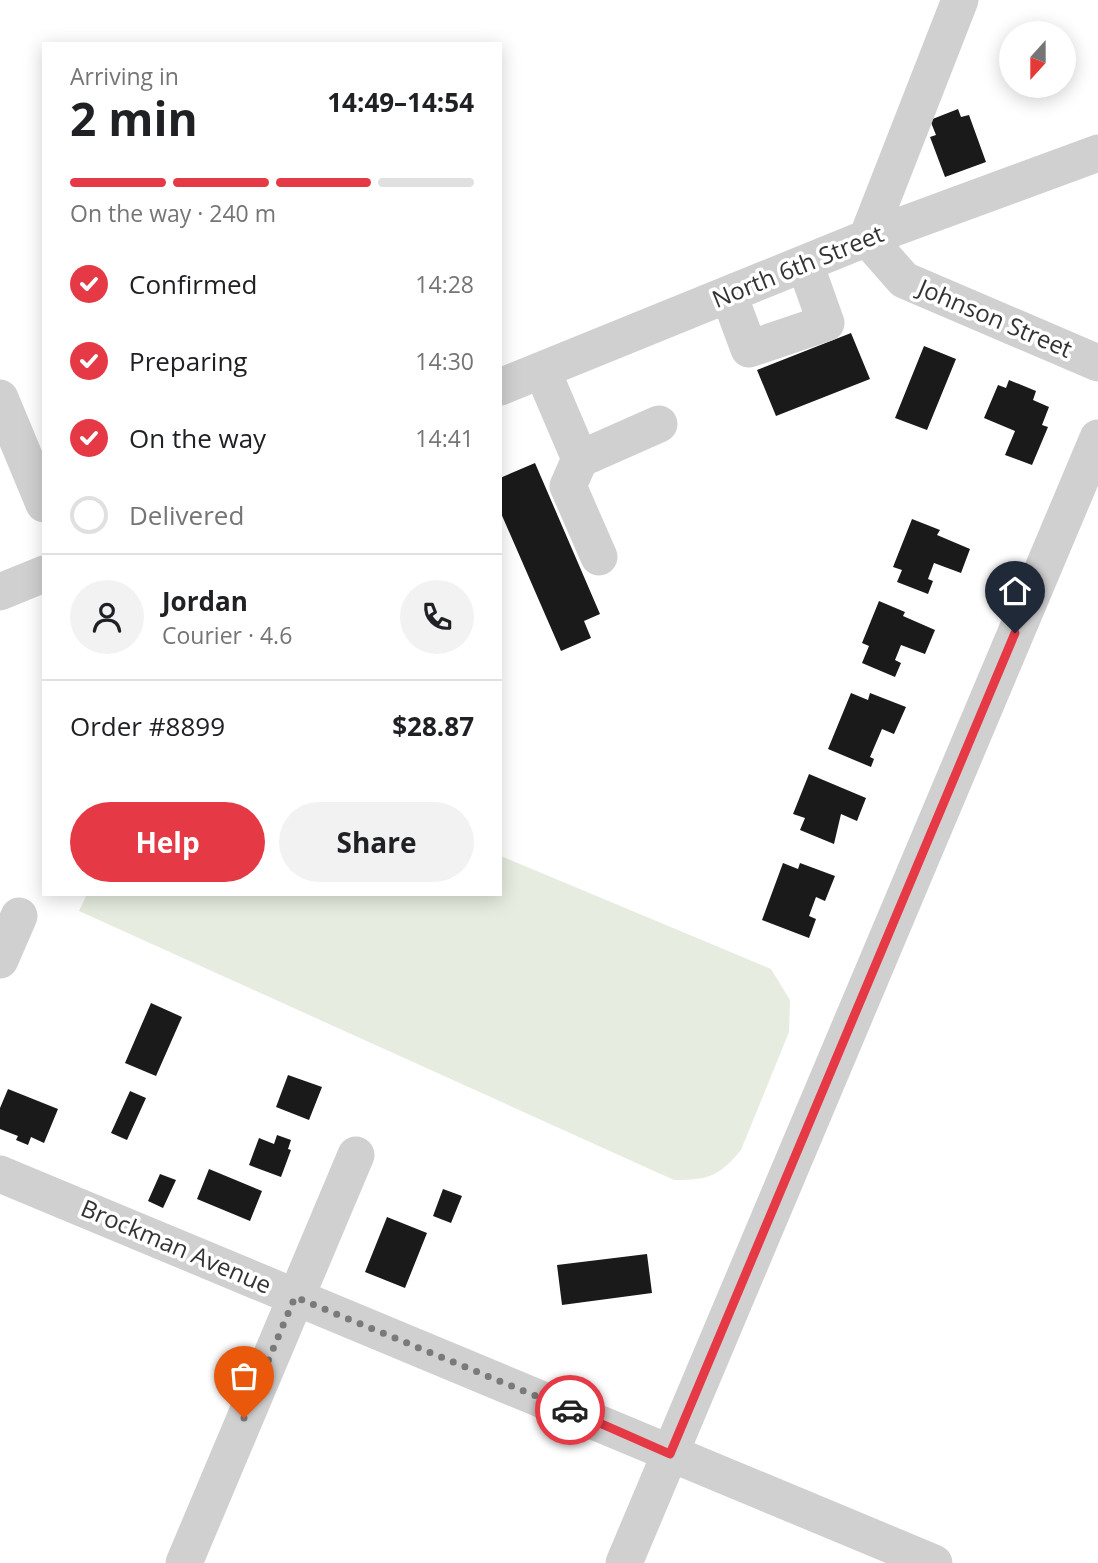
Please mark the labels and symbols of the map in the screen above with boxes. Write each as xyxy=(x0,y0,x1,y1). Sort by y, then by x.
north arrow xyxy=(999,21,1076,98)
street label: North 6th Street xyxy=(707,216,888,315)
street label: Johnson Street xyxy=(912,270,1078,365)
pin xyxy=(985,561,1045,633)
street label: Brockman Avenue xyxy=(76,1191,277,1301)
pin xyxy=(214,1346,274,1418)
courier xyxy=(535,1375,605,1445)

